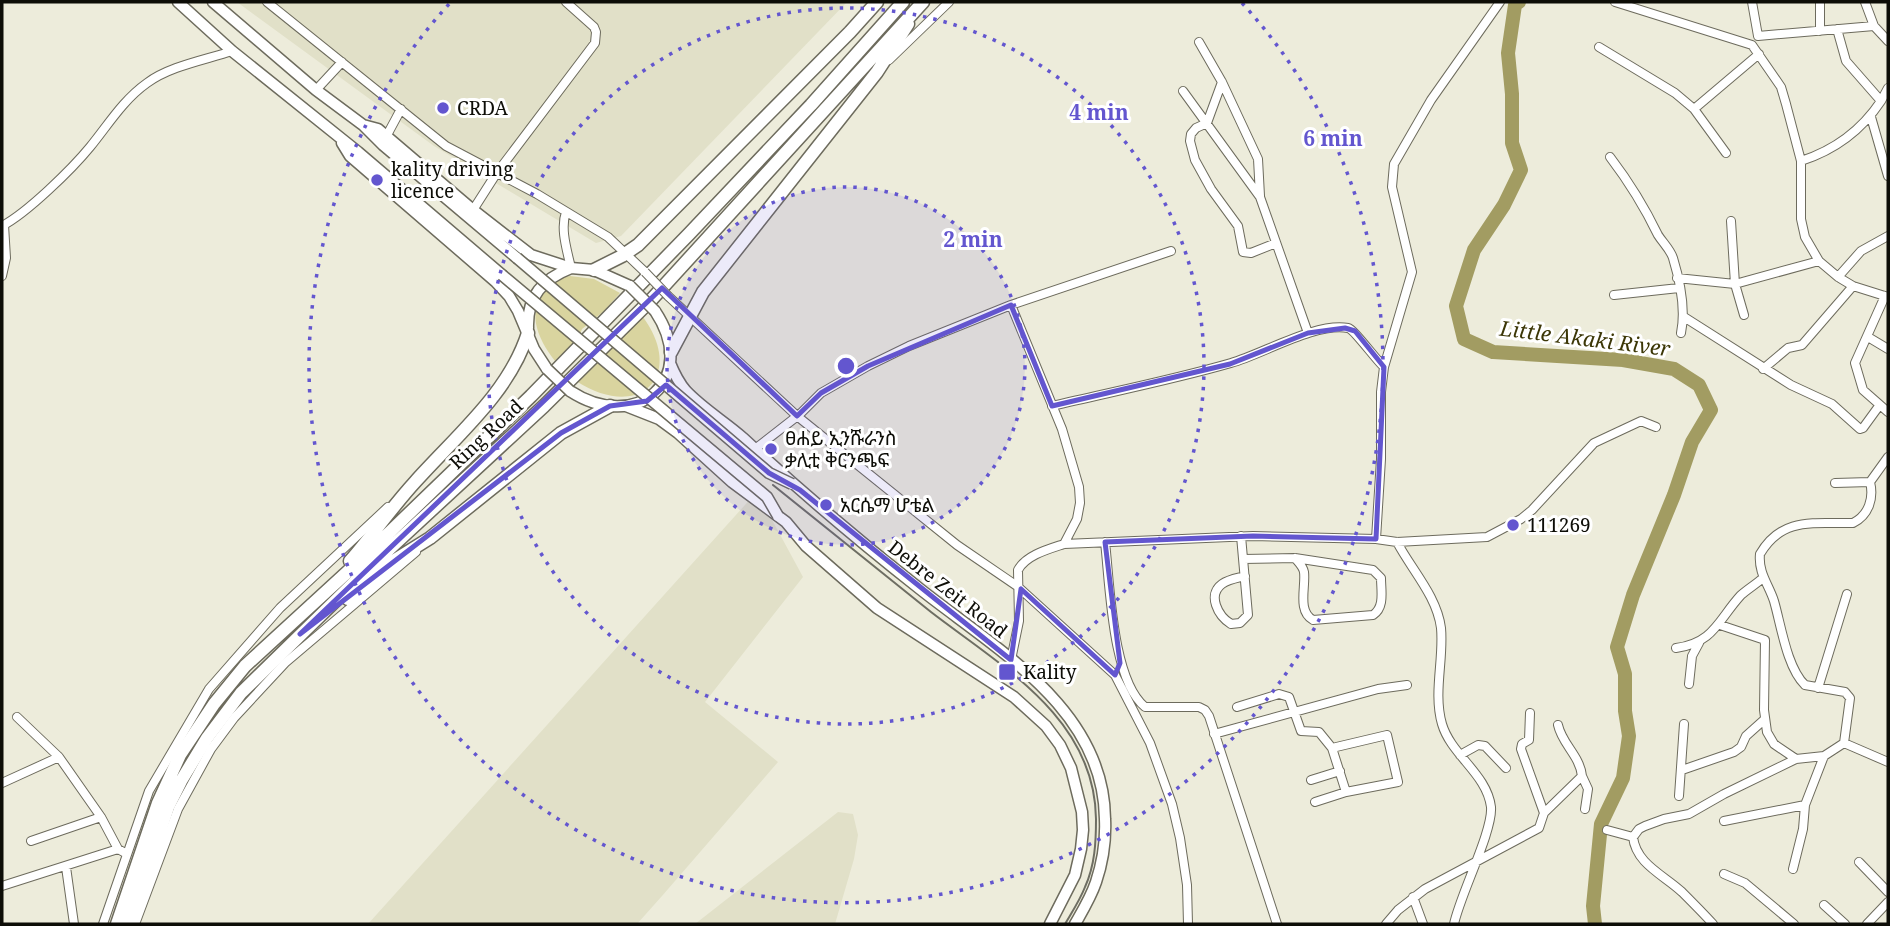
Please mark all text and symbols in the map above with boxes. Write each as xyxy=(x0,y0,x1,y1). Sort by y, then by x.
place label: CRDA xyxy=(457,95,509,121)
text: 4 min xyxy=(1069,98,1129,126)
marker: CRDA xyxy=(435,100,451,116)
text: 6 min xyxy=(1303,124,1363,152)
place label: kality driving licence xyxy=(391,156,513,204)
marker: kality driving licence xyxy=(369,172,385,188)
text: 2 min xyxy=(943,225,1003,253)
water label: Little Akaki River xyxy=(1497,314,1672,362)
centre of rings xyxy=(834,354,858,378)
street label: Ring Road xyxy=(444,393,529,475)
place label: ፀሐይ ኢንሹራንስ ቃሊቲ ቅርንጫፍ xyxy=(785,425,897,473)
marker: ፀሐይ ኢንሹራንስ ቃሊቲ ቅርንጫፍ xyxy=(763,441,779,457)
place label: አርሴማ ሆቴል xyxy=(840,492,935,518)
marker: አርሴማ ሆቴል xyxy=(818,497,834,513)
place label: 111269 xyxy=(1527,512,1591,538)
marker: 111269 xyxy=(1505,517,1521,533)
street label: Debre Zeit Road xyxy=(883,534,1013,644)
place label: Kality xyxy=(1023,659,1077,685)
marker: Kality xyxy=(997,662,1017,682)

